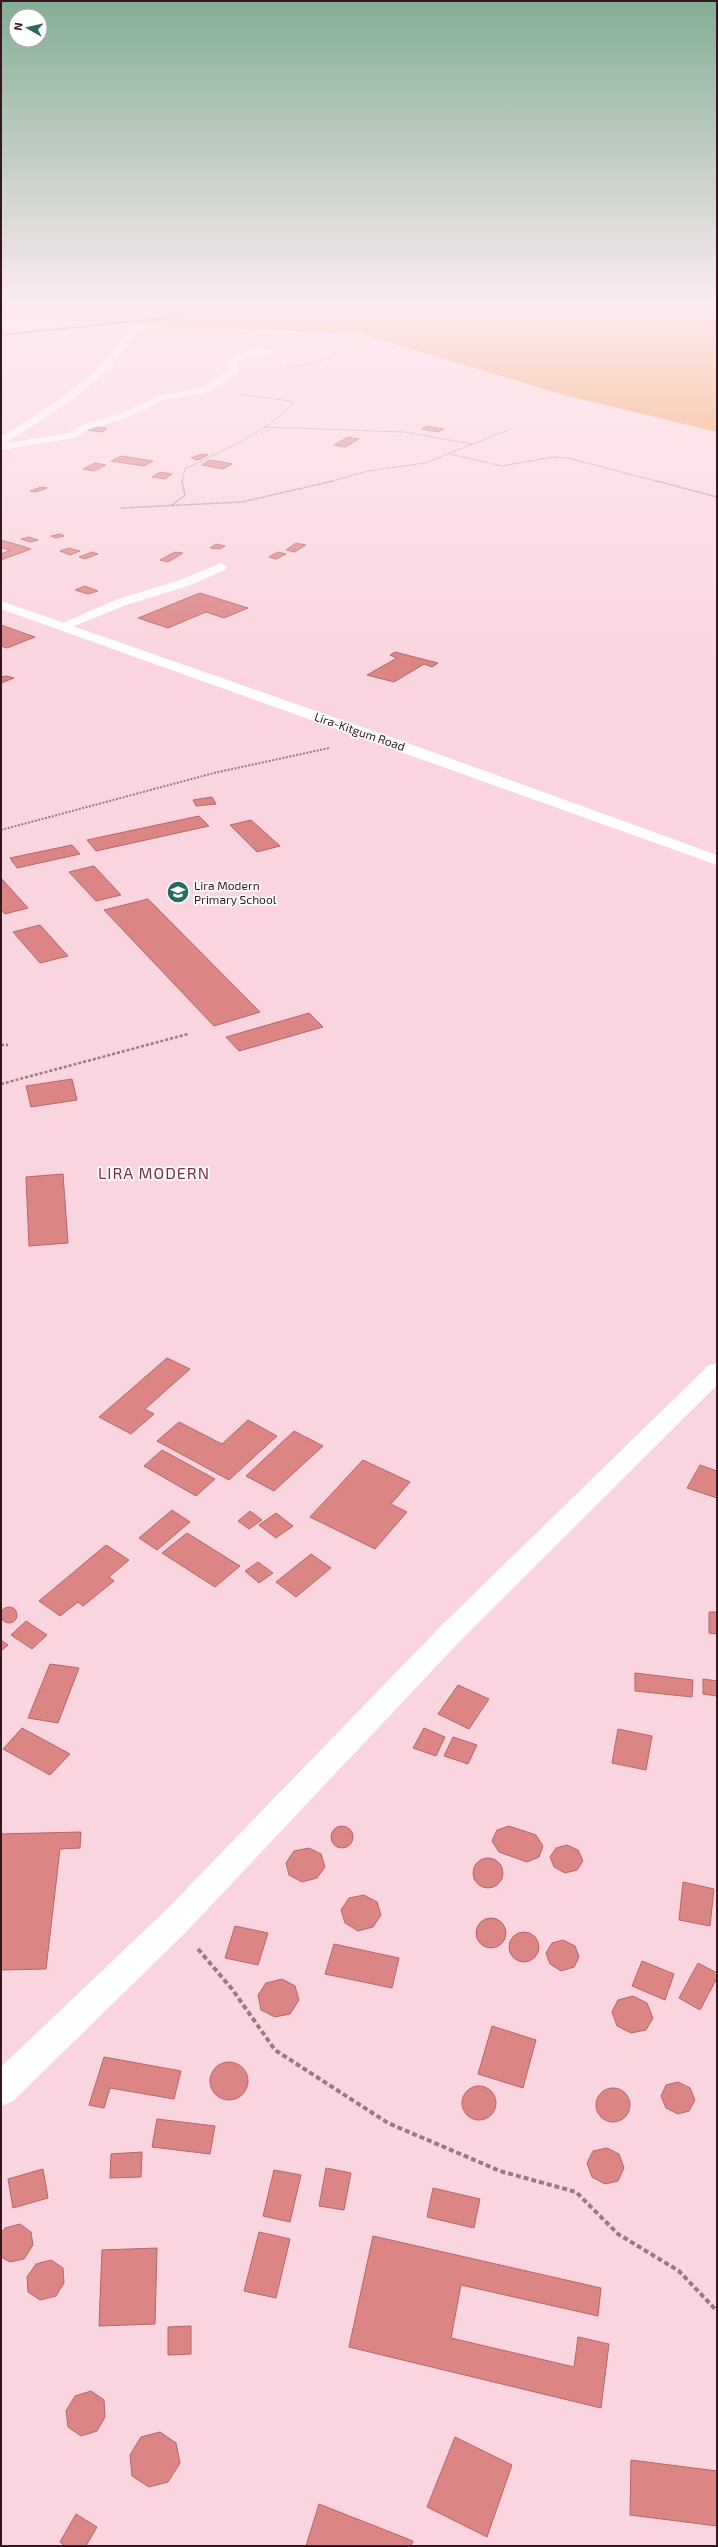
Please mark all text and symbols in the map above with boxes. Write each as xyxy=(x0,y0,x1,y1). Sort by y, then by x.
north arrow xyxy=(8,8,48,48)
text: N xyxy=(11,22,25,31)
street label: Lira-Kitgum Road xyxy=(313,709,407,753)
place label: Lira Modern Primary School xyxy=(194,878,277,906)
school or university icon: Lira Modern Primary School xyxy=(165,879,191,905)
district label: LIRA MODERN xyxy=(98,1163,210,1182)

